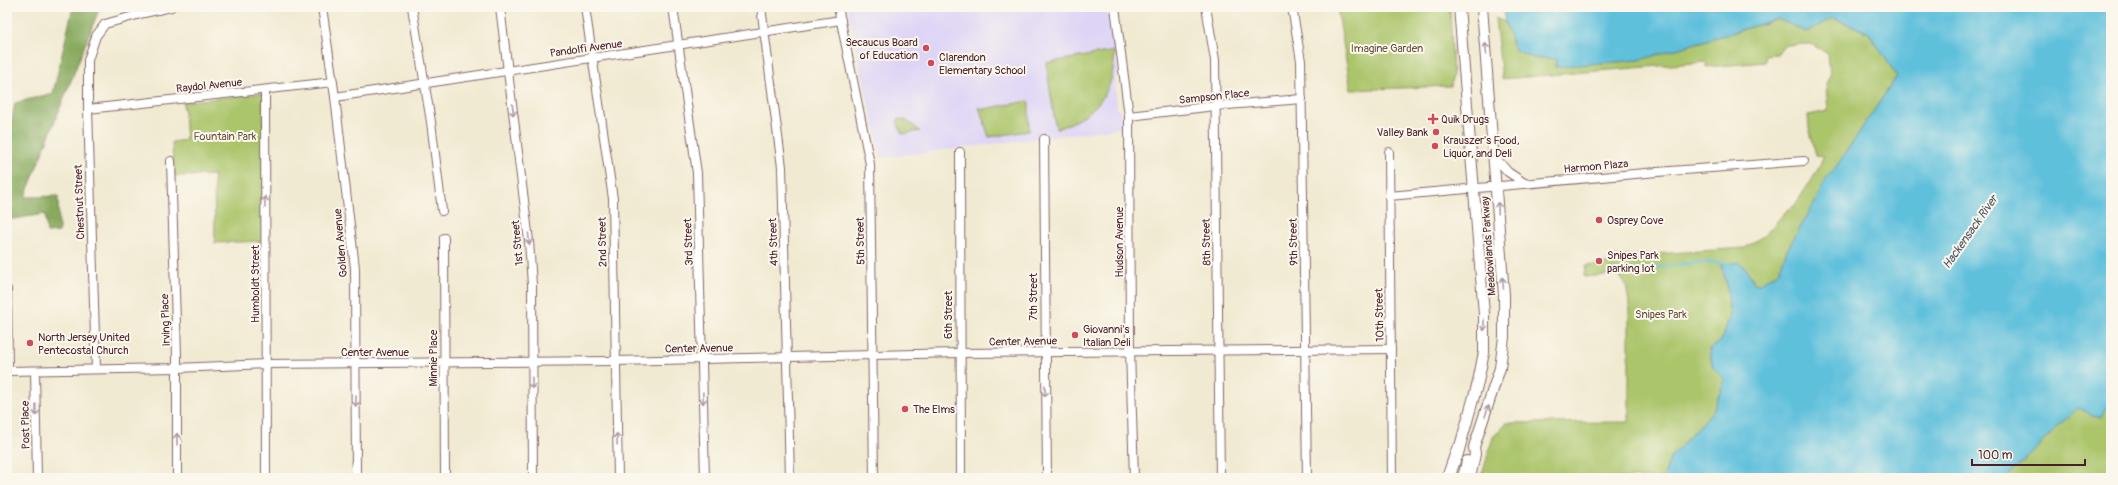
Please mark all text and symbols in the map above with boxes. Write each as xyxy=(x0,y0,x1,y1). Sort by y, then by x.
place label: Secaucus Board of Education xyxy=(845,36,918,62)
street label: Pandolfi Avenue xyxy=(549,37,624,60)
park label: Imagine Garden xyxy=(1351,42,1423,55)
marker: Secaucus Board of Education xyxy=(921,43,931,53)
one-way arrow xyxy=(1482,43,1489,56)
place label: Clarendon Elementary School xyxy=(939,51,1026,77)
marker: Clarendon Elementary School xyxy=(926,58,936,68)
street label: Raydol Avenue xyxy=(176,76,243,95)
street label: Sampson Place xyxy=(1178,86,1250,107)
one-way arrow xyxy=(509,103,517,116)
place label: Quik Drugs xyxy=(1441,113,1489,126)
marker: Quik Drugs xyxy=(1428,114,1438,124)
place label: Valley Bank xyxy=(1377,126,1428,139)
marker: Valley Bank xyxy=(1431,127,1441,137)
park label: Fountain Park xyxy=(194,130,257,143)
place label: Krauszer's Food, Liquor, and Deli xyxy=(1443,134,1520,160)
marker: Krauszer's Food, Liquor, and Deli xyxy=(1430,141,1440,151)
street label: Harmon Plaza xyxy=(1563,157,1629,176)
street label: Chestnut Street xyxy=(72,164,87,240)
water label: Hackensack River xyxy=(1940,191,2002,272)
street label: Meadowlands Parkway xyxy=(1479,195,1498,296)
one-way arrow xyxy=(261,196,269,209)
one-way arrow xyxy=(1494,202,1501,215)
street label: Hudson Avenue xyxy=(1113,206,1126,278)
street label: Golden Avenue xyxy=(331,207,350,278)
place label: Osprey Cove xyxy=(1607,214,1664,227)
marker: Osprey Cove xyxy=(1594,215,1604,225)
street label: 2nd Street xyxy=(596,216,609,267)
street label: 5th Street xyxy=(854,216,867,265)
street label: 3rd Street xyxy=(681,217,696,266)
street label: 4th Street xyxy=(766,217,781,266)
street label: 8th Street xyxy=(1200,218,1213,266)
street label: 9th Street xyxy=(1287,218,1300,266)
street label: 1st Street xyxy=(509,219,526,266)
one-way arrow xyxy=(525,232,532,245)
street label: Humboldt Street xyxy=(249,244,262,323)
place label: Snipes Park parking lot xyxy=(1607,249,1659,275)
marker: Snipes Park parking lot xyxy=(1594,256,1604,266)
street label: 7th Street xyxy=(1027,273,1040,321)
one-way arrow xyxy=(1500,277,1507,290)
street label: 10th Street xyxy=(1373,288,1386,342)
street label: 6th Street xyxy=(942,290,955,339)
street label: Irving Place xyxy=(158,293,173,347)
park label: Snipes Park xyxy=(1635,308,1687,321)
one-way arrow xyxy=(1480,318,1488,331)
place label: Giovanni's Italian Deli xyxy=(1083,323,1131,349)
street label: Minnie Place xyxy=(427,329,440,386)
marker: Giovanni's Italian Deli xyxy=(1070,330,1080,340)
place label: North Jersey United Pentecostal Church xyxy=(38,331,130,357)
street label: Center Avenue xyxy=(989,334,1058,349)
marker: North Jersey United Pentecostal Church xyxy=(25,338,35,348)
street label: Center Avenue xyxy=(665,341,734,356)
street label: Center Avenue xyxy=(341,346,410,359)
one-way arrow xyxy=(528,376,536,389)
one-way arrow xyxy=(1041,384,1049,397)
one-way arrow xyxy=(699,391,707,404)
one-way arrow xyxy=(352,394,360,407)
street label: Post Place xyxy=(19,400,32,449)
one-way arrow xyxy=(32,403,39,416)
place label: The Elms xyxy=(913,403,955,416)
marker: The Elms xyxy=(900,404,910,414)
one-way arrow xyxy=(1483,405,1491,417)
one-way arrow xyxy=(173,433,181,446)
one-way arrow xyxy=(613,433,621,446)
scale bar xyxy=(1972,441,2085,467)
text: 100 m xyxy=(1978,448,2013,463)

